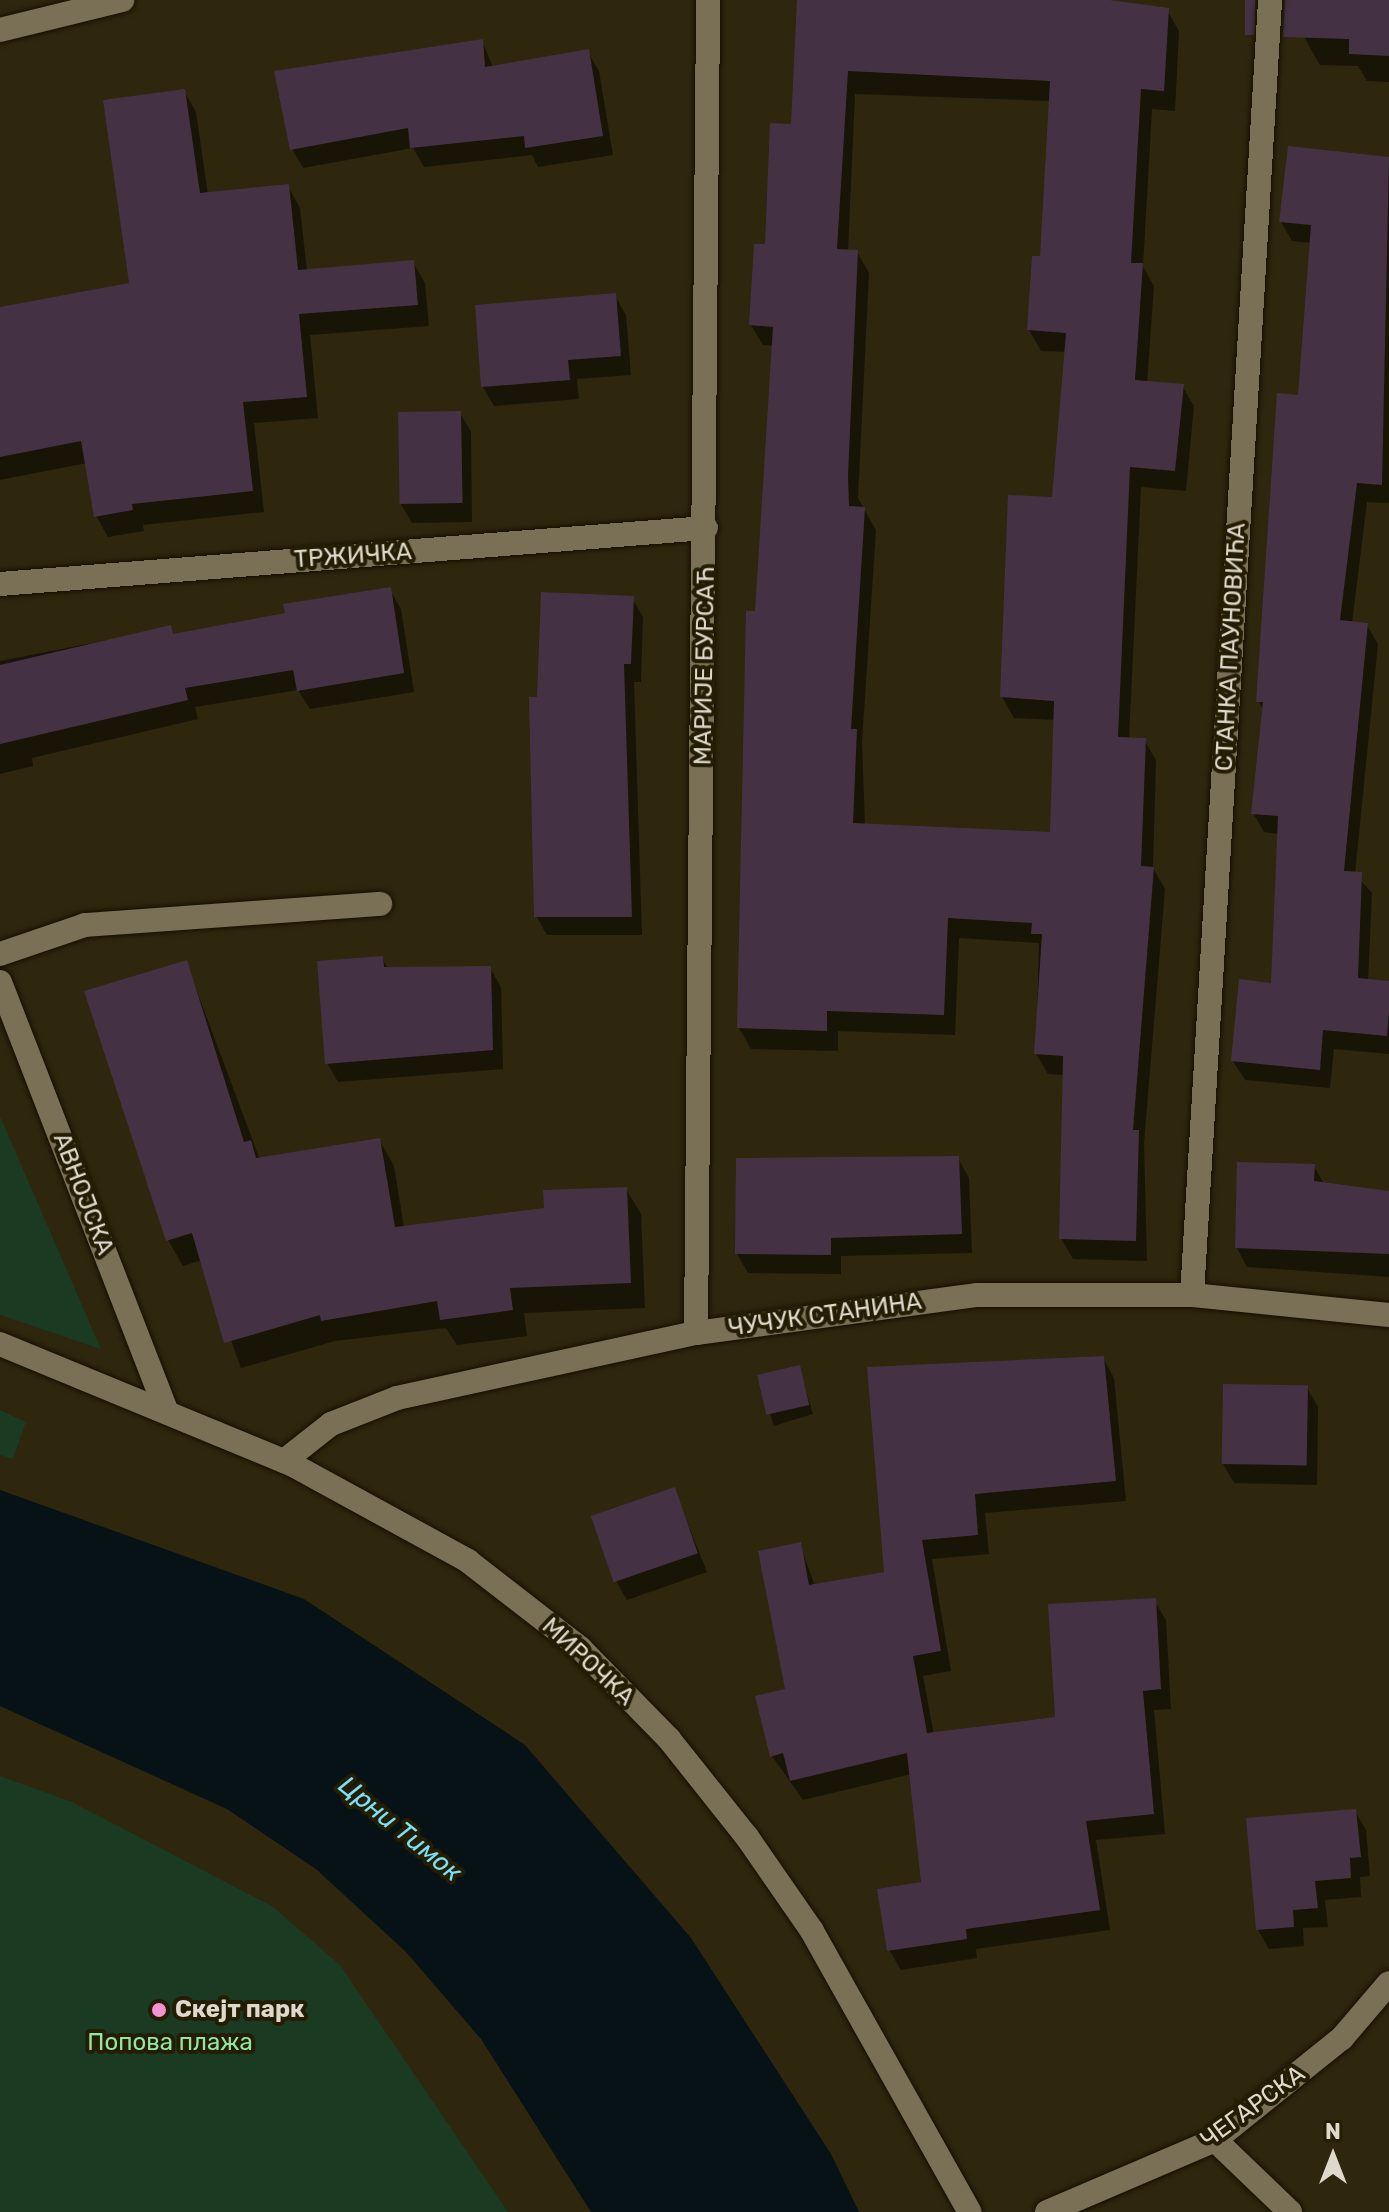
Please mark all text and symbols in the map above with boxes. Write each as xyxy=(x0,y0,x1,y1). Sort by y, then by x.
street label: СТАНКА ПАУНОВИЋА xyxy=(1210,522,1252,772)
street label: ТРЖИЧКА xyxy=(293,538,413,574)
street label: МАРИЈЕ БУРСАЋ xyxy=(689,567,721,765)
street label: АВНОЈСКА xyxy=(47,1129,119,1259)
street label: ЧУЧУК СТАНИНА xyxy=(726,1287,924,1343)
street label: МИРОЧКА xyxy=(536,1612,640,1712)
water label: Црни Тимок xyxy=(332,1770,468,1888)
place label: Скејт парк xyxy=(175,1996,305,2024)
marker: Скејт парк xyxy=(150,2001,168,2019)
park label: Попова плажа xyxy=(87,2029,253,2057)
street label: ЧЕГАРСКА xyxy=(1195,2060,1311,2154)
north arrow xyxy=(1293,2116,1373,2196)
text: N xyxy=(1325,2118,1341,2145)

